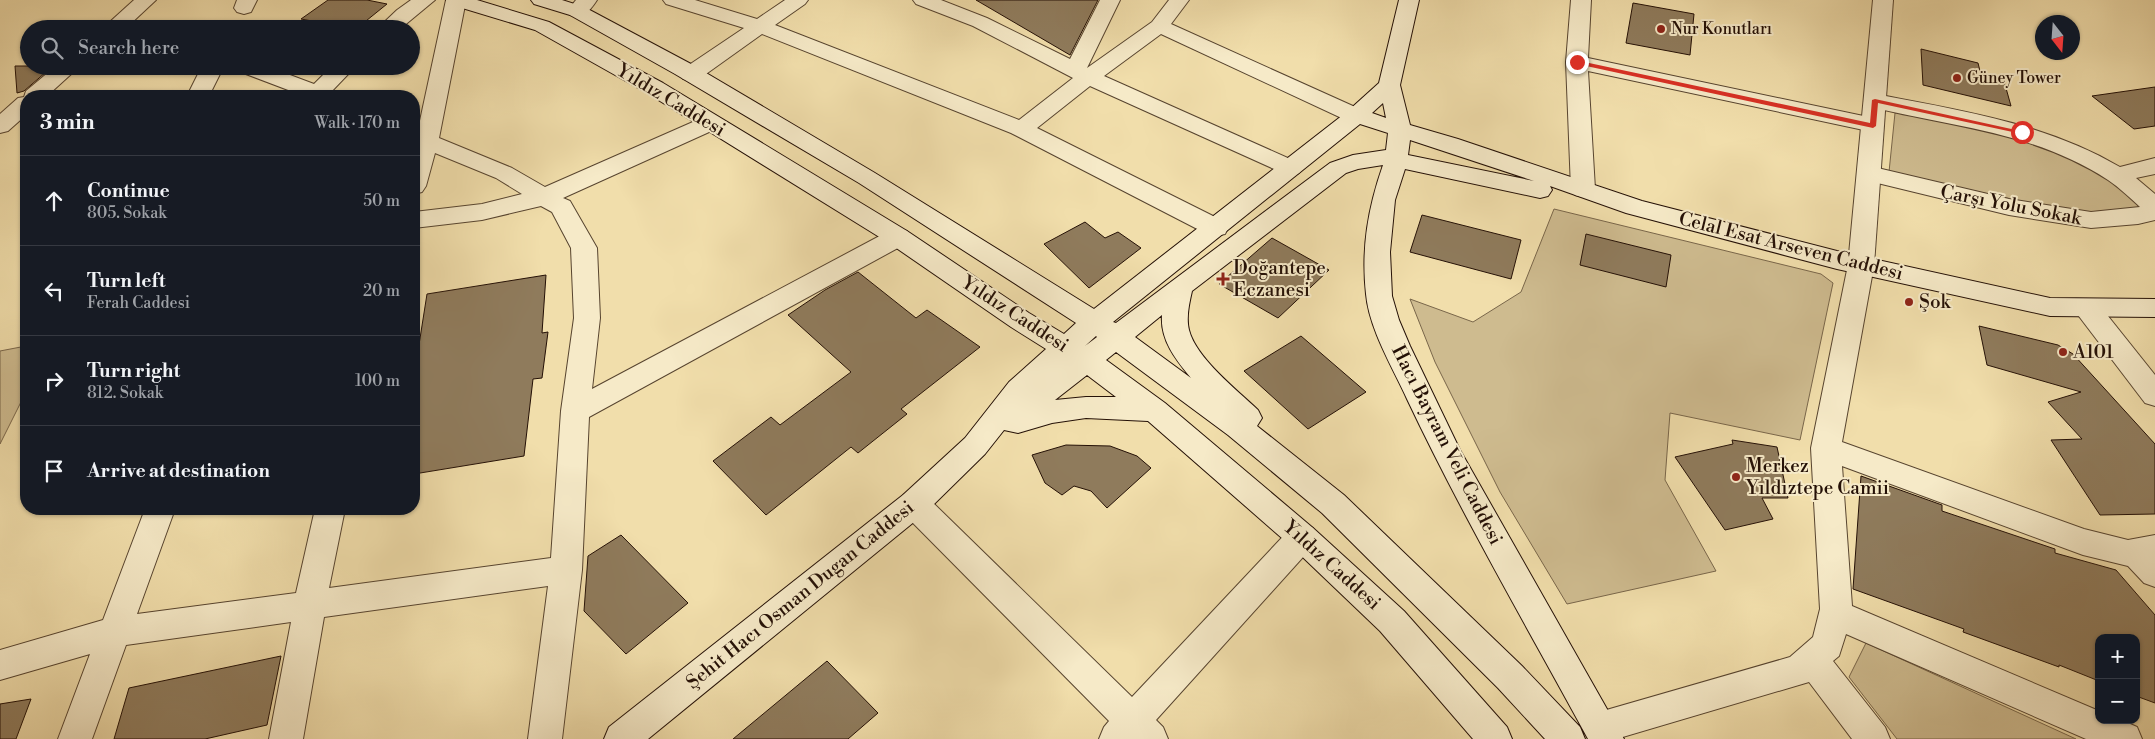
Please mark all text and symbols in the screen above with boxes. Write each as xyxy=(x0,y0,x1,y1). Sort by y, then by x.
north arrow xyxy=(2035,15,2080,60)
place label: Nur Konutları xyxy=(1671,19,1772,39)
search box xyxy=(20,20,420,75)
marker: Nur Konutları xyxy=(1655,23,1667,35)
icon: search xyxy=(38,34,66,62)
text: Search here xyxy=(78,36,179,60)
route end xyxy=(1566,51,1589,74)
street label: Yıldız Caddesi xyxy=(611,58,730,142)
place label: Güney Tower xyxy=(1967,68,2061,88)
marker: Güney Tower xyxy=(1951,72,1963,84)
text: 3 min xyxy=(40,110,95,136)
text: Walk · 170 m xyxy=(314,113,400,133)
route start xyxy=(2011,121,2034,144)
text: Continue xyxy=(87,179,170,203)
street label: Çarşı Yolu Sokak xyxy=(1938,180,2085,231)
icon: ahead xyxy=(40,187,68,215)
text: 50 m xyxy=(363,191,400,211)
text: 805. Sokak xyxy=(87,203,167,223)
street label: Celal Esat Arseven Caddesi xyxy=(1676,206,1906,286)
place label: Doğantepe Eczanesi xyxy=(1233,256,1326,302)
text: Turn left xyxy=(87,269,166,293)
street label: Yıldız Caddesi xyxy=(956,270,1073,358)
marker: Doğantepe Eczanesi xyxy=(1217,273,1229,285)
icon: left xyxy=(40,277,68,305)
text: 20 m xyxy=(363,281,400,301)
place label: Şok xyxy=(1919,290,1952,314)
text: Ferah Caddesi xyxy=(87,293,190,313)
marker: Şok xyxy=(1903,296,1915,308)
place label: A101 xyxy=(2072,340,2114,364)
street label: Hacı Bayram Veli Caddesi xyxy=(1386,341,1508,549)
marker: A101 xyxy=(2057,346,2069,358)
text: Turn right xyxy=(87,359,180,383)
icon: right xyxy=(40,367,68,395)
text: 100 m xyxy=(355,371,400,391)
text: 812. Sokak xyxy=(87,383,163,403)
place label: Merkez Yıldıztepe Camii xyxy=(1745,454,1889,500)
icon: arrive xyxy=(40,457,68,485)
text: Arrive at destination xyxy=(87,459,270,483)
marker: Merkez Yıldıztepe Camii xyxy=(1730,471,1742,483)
street label: Şehit Hacı Osman Dugan Caddesi xyxy=(681,496,919,694)
street label: Yıldız Caddesi xyxy=(1278,514,1386,615)
map controls xyxy=(2095,634,2140,724)
button: + xyxy=(2095,634,2140,679)
button: − xyxy=(2095,679,2140,724)

